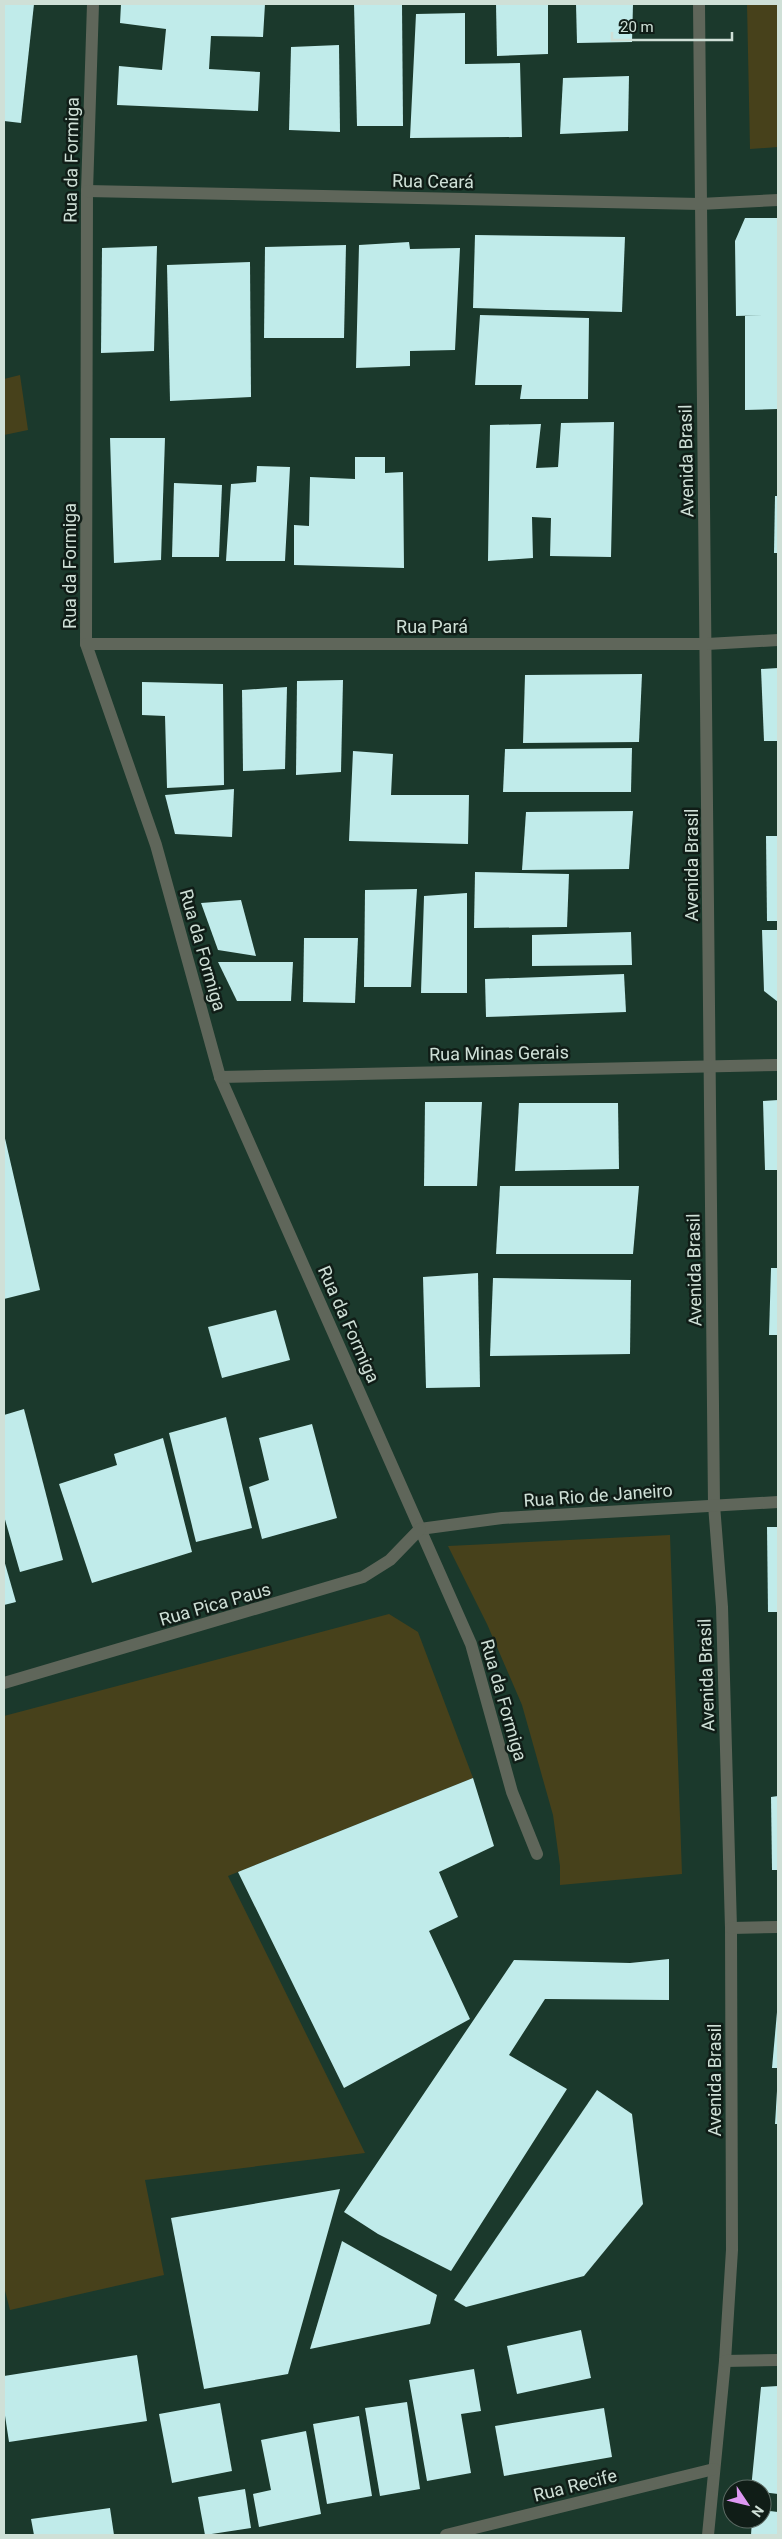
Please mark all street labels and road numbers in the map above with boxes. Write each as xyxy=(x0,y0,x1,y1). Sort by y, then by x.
street label: Rua da Formiga xyxy=(59,97,83,223)
street label: Rua Ceará xyxy=(392,170,474,192)
street label: Avenida Brasil xyxy=(675,404,697,518)
street label: Rua da Formiga xyxy=(59,503,80,629)
street label: Rua Pará xyxy=(396,616,468,637)
street label: Avenida Brasil xyxy=(681,809,702,921)
street label: Rua da Formiga xyxy=(176,887,230,1013)
street label: Rua Minas Gerais xyxy=(429,1041,569,1065)
street label: Avenida Brasil xyxy=(683,1213,705,1327)
street label: Rua da Formiga xyxy=(314,1262,384,1386)
street label: Rua Rio de Janeiro xyxy=(523,1479,673,1511)
street label: Rua Pica Paus xyxy=(157,1578,273,1630)
street label: Avenida Brasil xyxy=(694,1618,718,1732)
street label: Rua da Formiga xyxy=(477,1637,531,1763)
street label: Avenida Brasil xyxy=(704,2024,725,2136)
street label: Rua Recife xyxy=(531,2464,619,2506)

